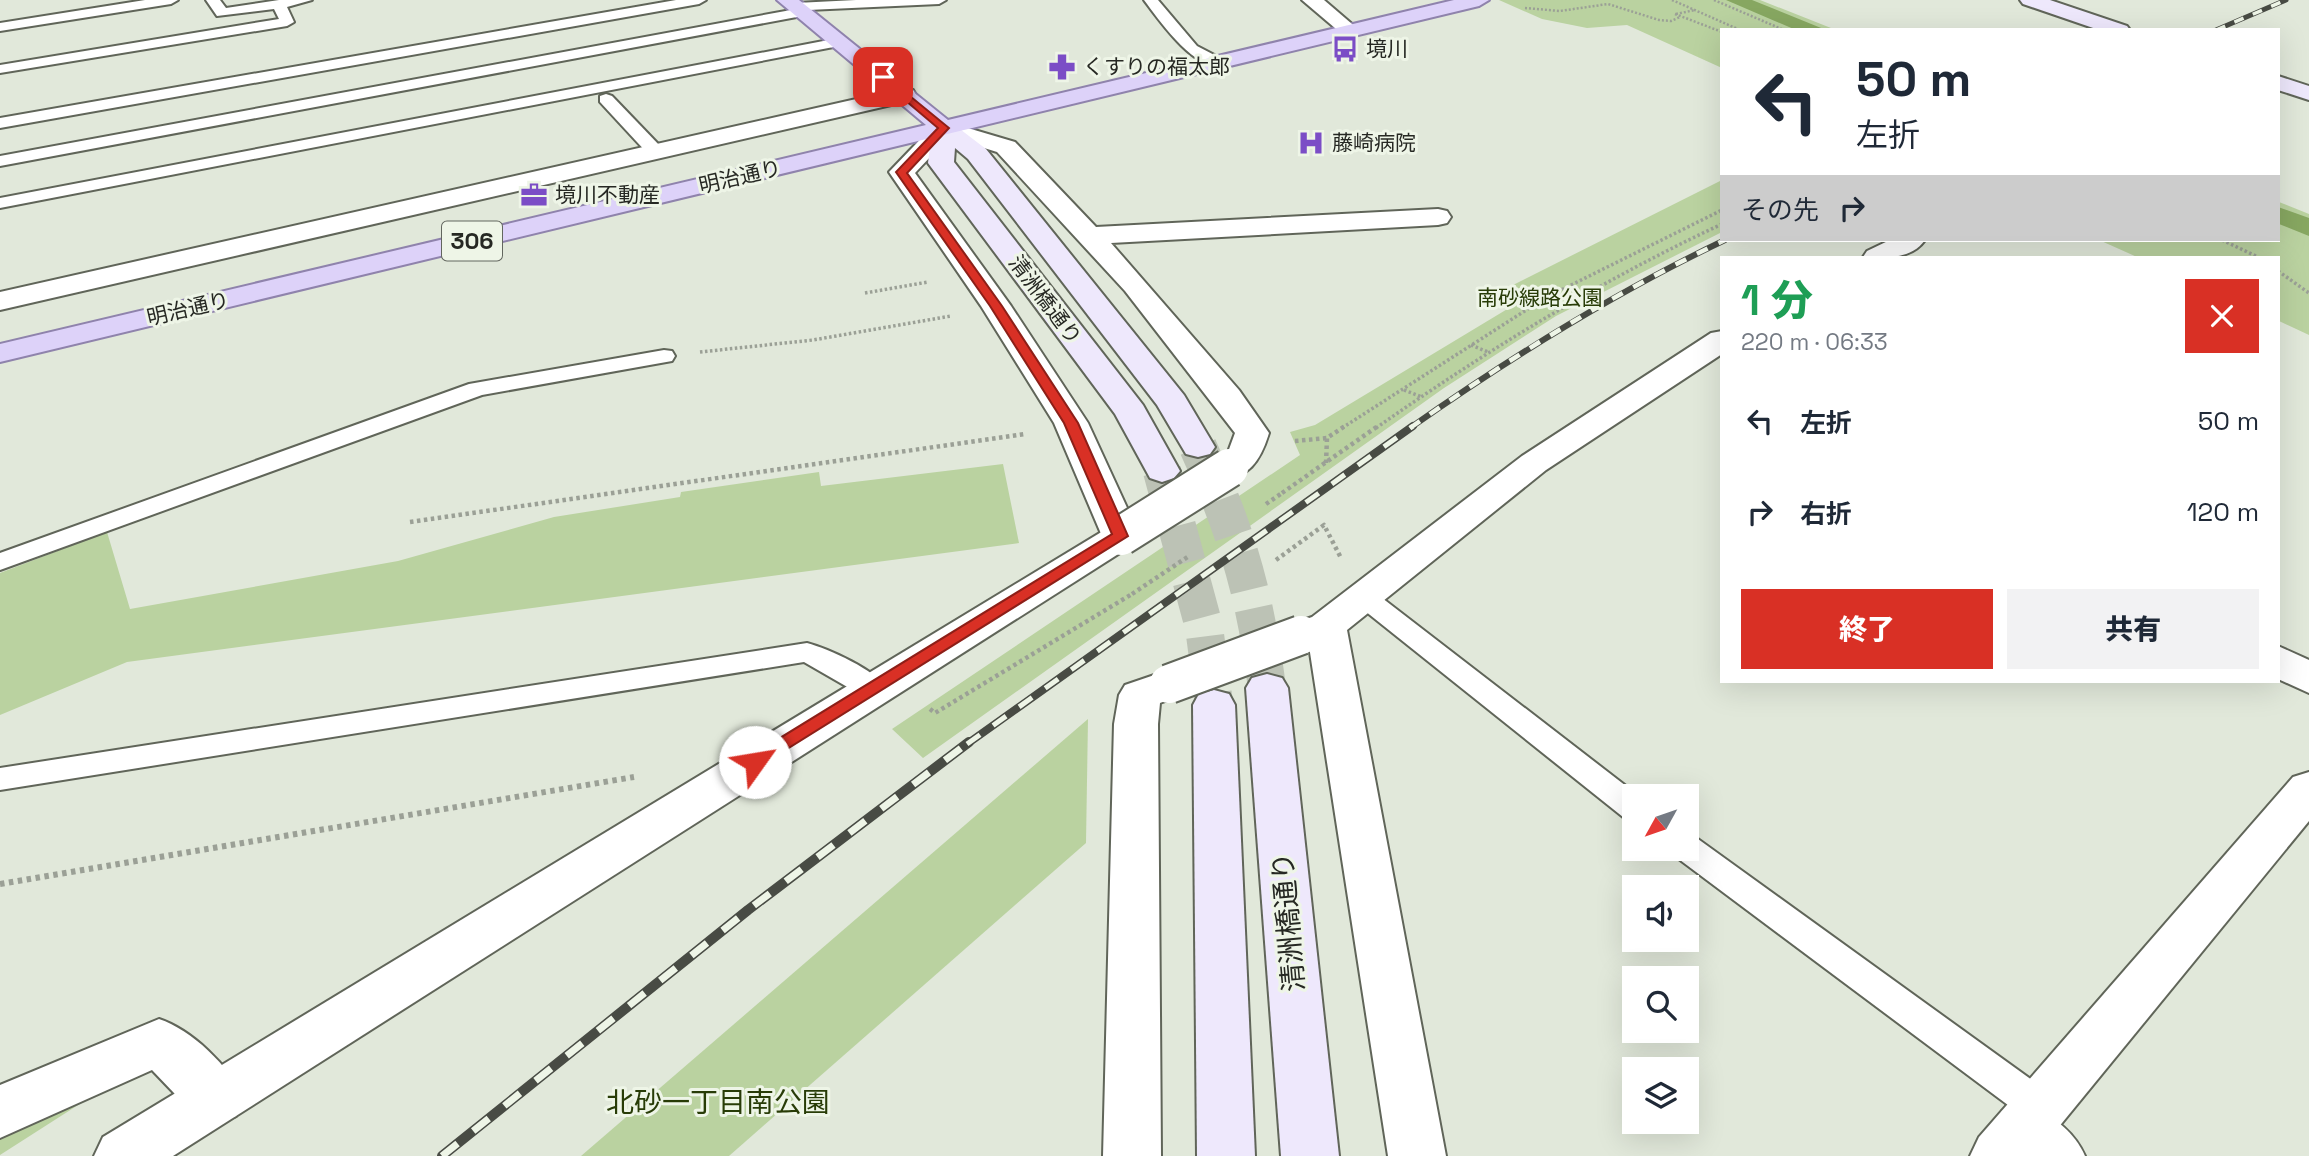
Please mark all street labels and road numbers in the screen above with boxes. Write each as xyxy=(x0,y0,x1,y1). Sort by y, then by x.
street label: 明治通り xyxy=(696,154,784,199)
road number: 306 xyxy=(442,222,502,260)
street label: 清洲橋通り xyxy=(1003,250,1088,350)
street label: 明治通り xyxy=(144,286,232,331)
street label: 清洲橋通り xyxy=(1264,851,1312,993)

